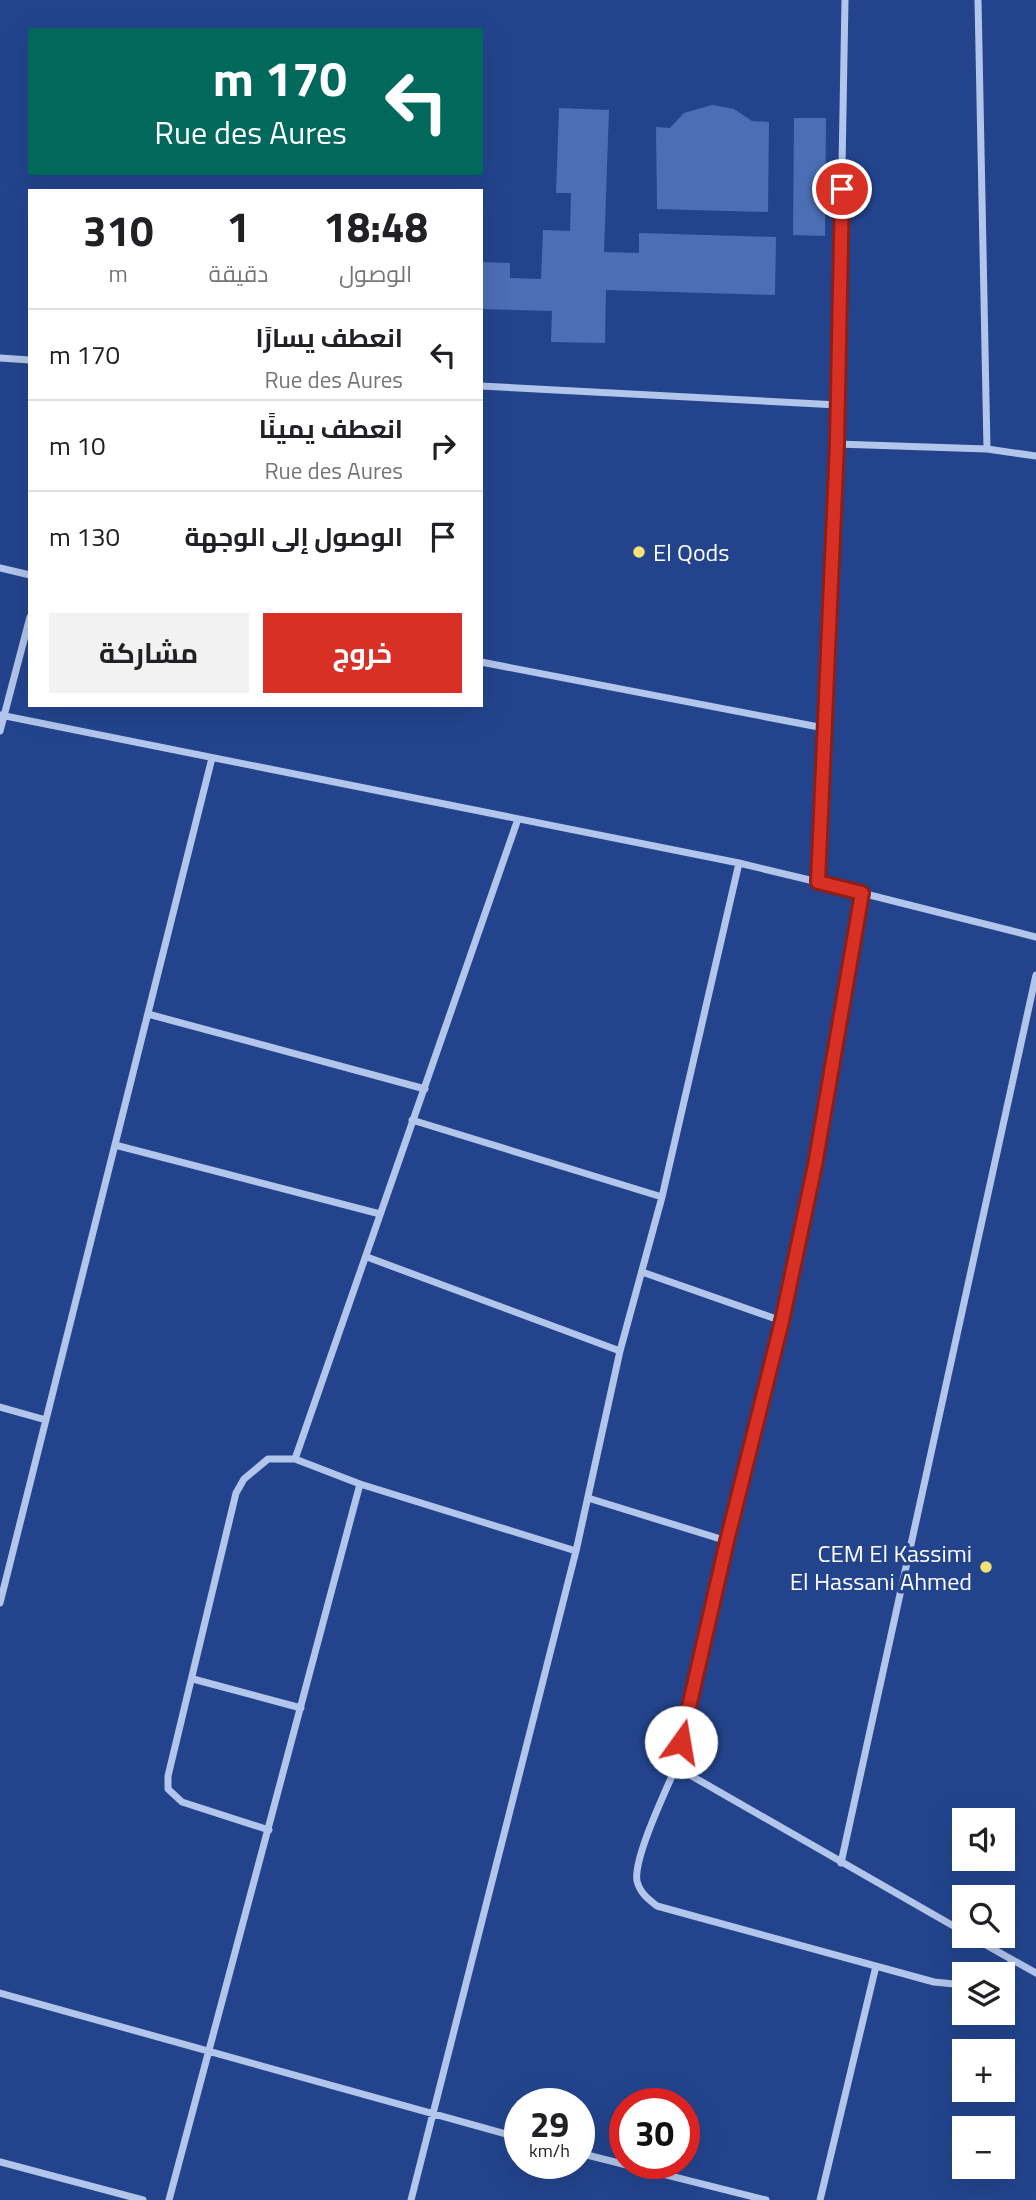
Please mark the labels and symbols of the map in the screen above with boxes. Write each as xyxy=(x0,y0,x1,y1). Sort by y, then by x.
pin xyxy=(812,159,872,219)
place label: El Qods xyxy=(653,534,729,570)
marker: El Qods xyxy=(631,544,647,560)
place label: CEM El Kassimi El Hassani Ahmed xyxy=(790,1535,972,1599)
marker: CEM El Kassimi El Hassani Ahmed xyxy=(978,1559,994,1575)
position arrow xyxy=(644,1705,718,1779)
speed limit sign: 30 xyxy=(609,2088,700,2179)

